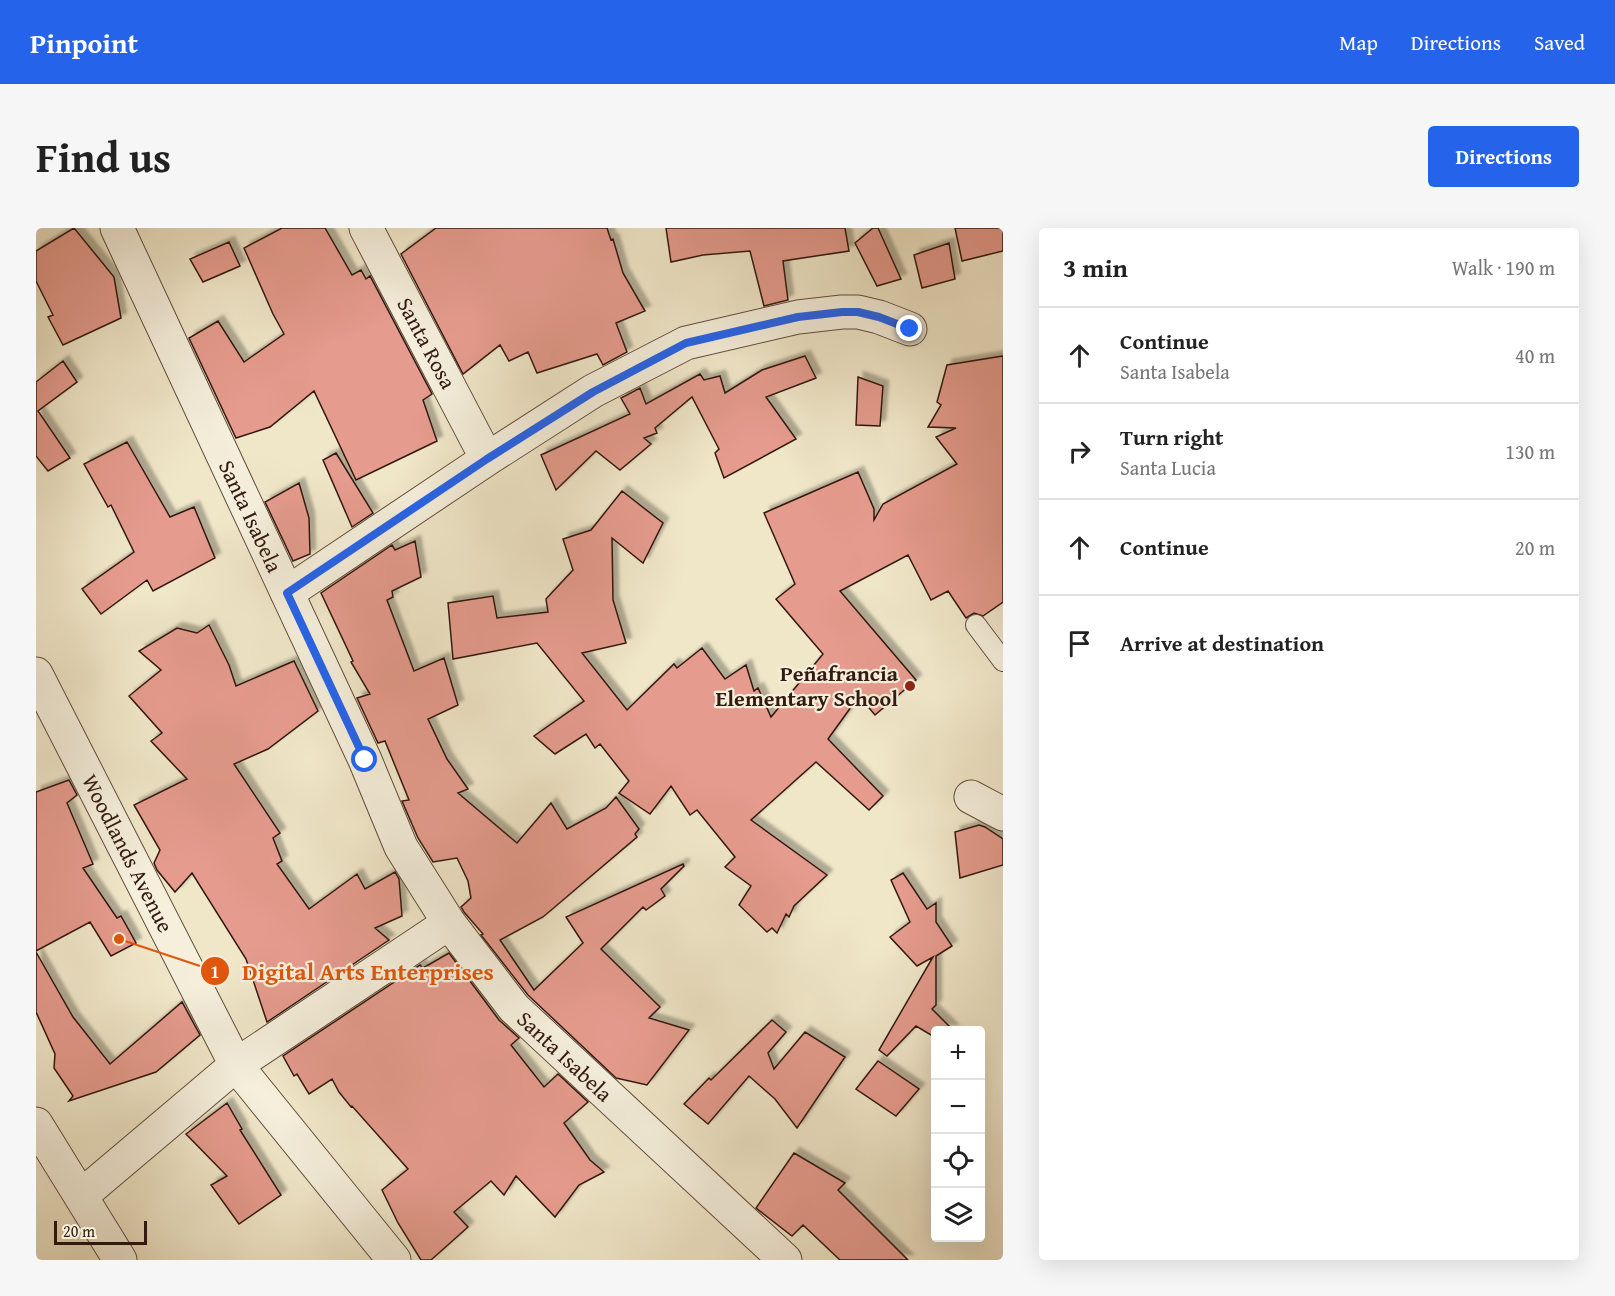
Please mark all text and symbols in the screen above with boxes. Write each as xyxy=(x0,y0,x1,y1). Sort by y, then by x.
text: Pinpoint xyxy=(30,22,138,63)
text: Map xyxy=(1339,27,1378,58)
text: Directions xyxy=(1411,27,1501,58)
text: Saved xyxy=(1534,27,1585,58)
text: Find us xyxy=(36,126,171,187)
button: Directions xyxy=(1428,126,1579,187)
text: 3 min xyxy=(1063,248,1128,287)
text: Walk · 190 m xyxy=(1452,253,1555,282)
street label: Santa Rosa xyxy=(390,292,465,395)
route end xyxy=(896,315,922,341)
text: Continue xyxy=(1120,325,1209,357)
icon: ahead xyxy=(1063,339,1096,372)
text: 40 m xyxy=(1515,341,1555,370)
text: Santa Isabela xyxy=(1120,357,1230,386)
text: Turn right xyxy=(1120,421,1223,453)
icon: right xyxy=(1063,435,1096,468)
text: 130 m xyxy=(1505,437,1555,466)
text: Santa Lucia xyxy=(1120,453,1216,482)
street label: Santa Isabela xyxy=(211,455,291,578)
icon: ahead xyxy=(1063,531,1096,564)
text: Continue xyxy=(1120,531,1209,563)
text: 20 m xyxy=(1515,533,1555,562)
icon: arrive xyxy=(1063,627,1096,660)
text: Arrive at destination xyxy=(1120,627,1324,659)
place label: Peñafrancia Elementary School xyxy=(716,657,899,714)
marker: Peñafrancia Elementary School xyxy=(903,679,917,693)
route start xyxy=(351,746,377,772)
street label: Woodlands Avenue xyxy=(74,768,182,938)
callout: Digital Arts Enterprises xyxy=(200,950,506,992)
text: Digital Arts Enterprises xyxy=(242,954,494,989)
text: 1 xyxy=(210,958,220,985)
street label: Santa Isabela xyxy=(510,1003,620,1109)
map controls xyxy=(931,1026,985,1242)
button: + xyxy=(931,1026,985,1080)
button: − xyxy=(931,1080,985,1134)
button: locate xyxy=(931,1134,985,1188)
button: layers xyxy=(931,1188,985,1242)
scale bar xyxy=(54,1218,147,1246)
text: 20 m xyxy=(63,1219,95,1243)

